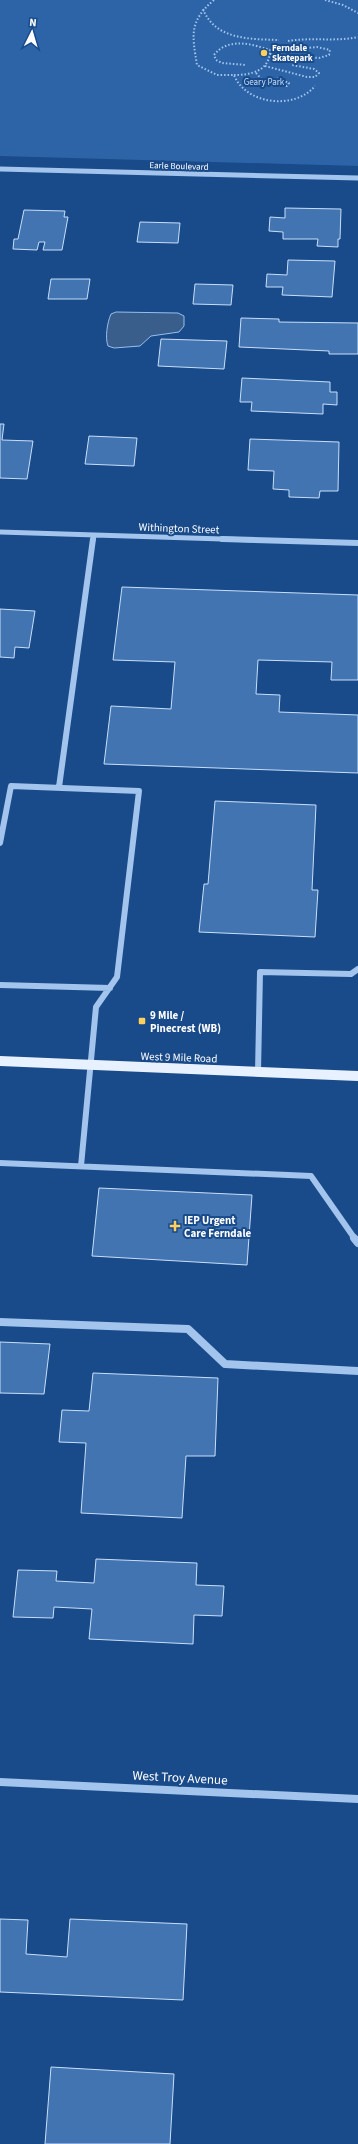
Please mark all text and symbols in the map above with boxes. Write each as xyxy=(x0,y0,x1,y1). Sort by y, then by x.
north arrow xyxy=(12,12,52,52)
text: N xyxy=(29,15,37,30)
place label: Ferndale Skatepark xyxy=(272,42,313,65)
marker: Ferndale Skatepark xyxy=(259,48,269,58)
park label: Geary Park xyxy=(244,76,285,89)
street label: Earle Boulevard xyxy=(149,159,209,174)
street label: Withington Street xyxy=(138,520,220,537)
place label: 9 Mile / Pinecrest (WB) xyxy=(150,1008,221,1036)
marker: 9 Mile / Pinecrest (WB) xyxy=(137,1016,147,1026)
street label: West 9 Mile Road xyxy=(140,1049,218,1066)
place label: IEP Urgent Care Ferndale xyxy=(184,1213,252,1241)
marker: IEP Urgent Care Ferndale xyxy=(169,1220,181,1232)
street label: West Troy Avenue xyxy=(132,1767,228,1789)

